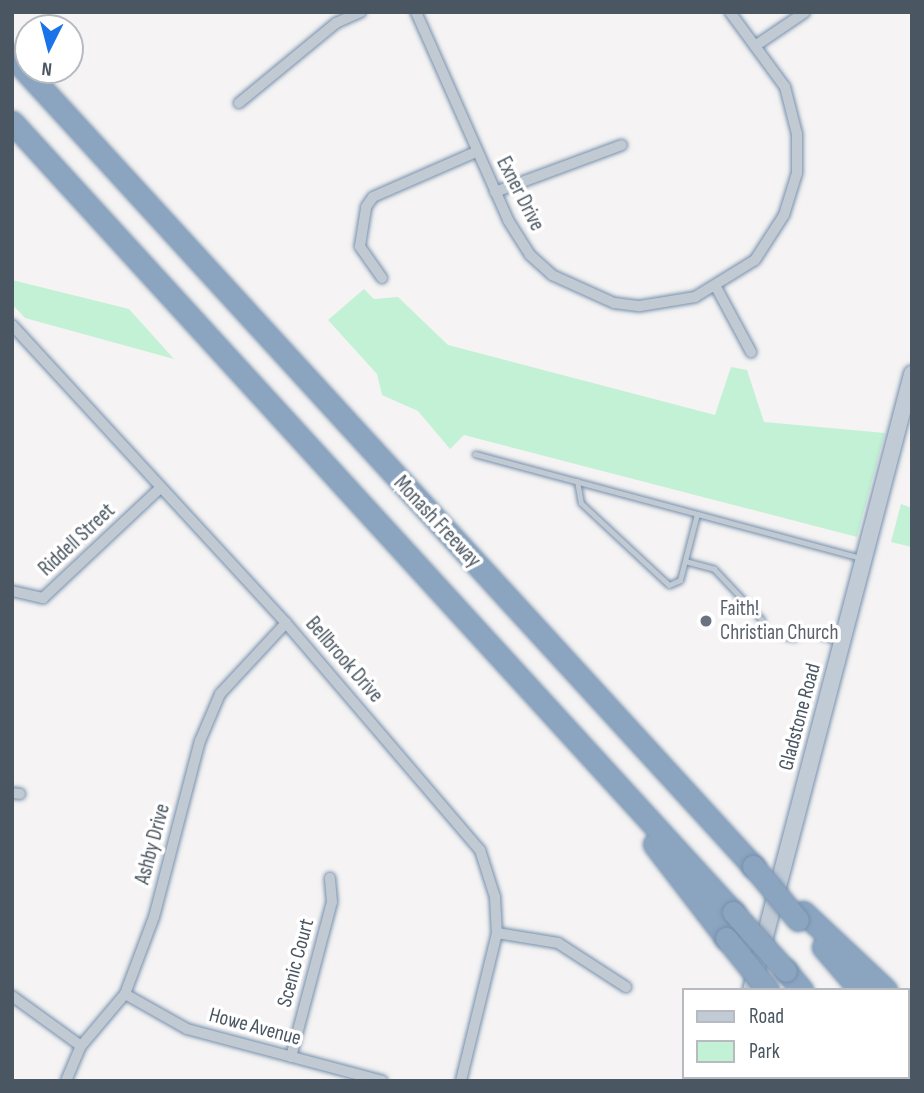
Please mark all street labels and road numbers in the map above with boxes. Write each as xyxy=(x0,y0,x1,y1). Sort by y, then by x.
street label: Exner Drive xyxy=(491,153,549,235)
street label: Monash Freeway xyxy=(388,471,486,573)
street label: Riddell Street xyxy=(34,498,120,582)
street label: Bellbrook Drive xyxy=(300,612,388,708)
street label: Gladstone Road xyxy=(774,661,826,773)
street label: Ashby Drive xyxy=(130,801,176,887)
street label: Scenic Court xyxy=(272,916,320,1010)
street label: Howe Avenue xyxy=(206,1003,304,1051)

